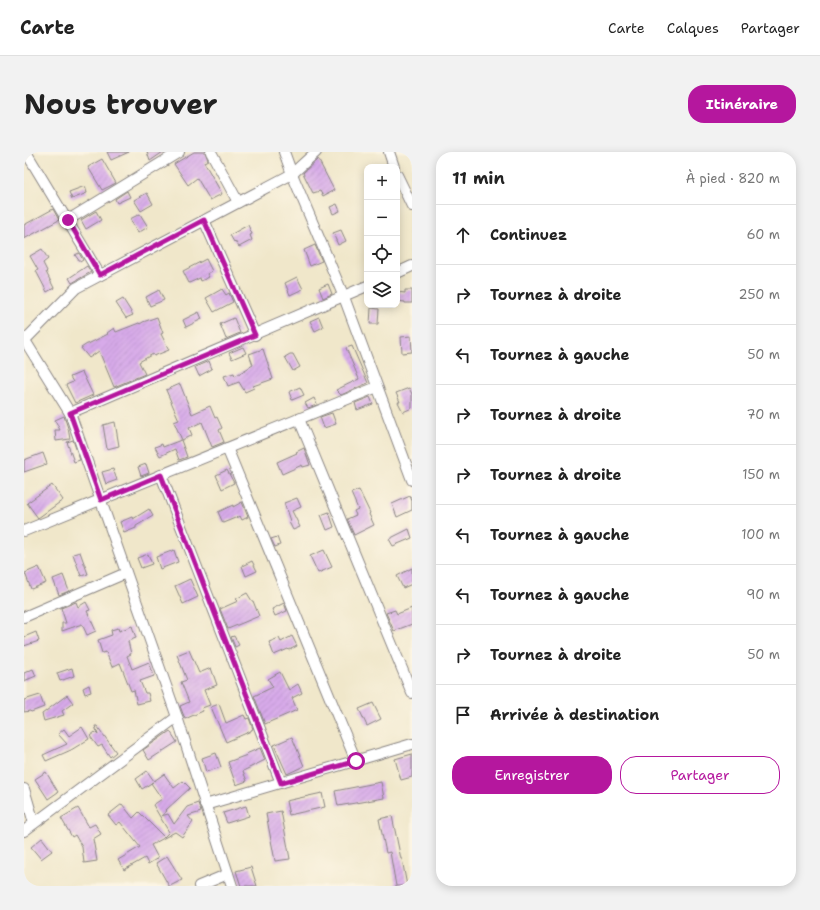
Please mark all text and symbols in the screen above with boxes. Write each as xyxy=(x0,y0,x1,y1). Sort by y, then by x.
text: Carte xyxy=(20,15,75,40)
text: Carte xyxy=(608,19,645,37)
text: Calques xyxy=(667,19,719,37)
text: Partager xyxy=(741,19,800,37)
text: Nous trouver xyxy=(24,85,218,123)
button: Itinéraire xyxy=(688,85,796,123)
map controls xyxy=(364,164,400,308)
button: + xyxy=(364,164,400,200)
text: 11 min xyxy=(452,167,505,189)
text: À pied · 820 m xyxy=(686,170,780,187)
button: − xyxy=(364,200,400,236)
route end xyxy=(59,211,77,229)
icon: ahead xyxy=(452,224,474,246)
text: Continuez xyxy=(490,225,567,245)
text: 60 m xyxy=(747,226,780,243)
button: locate xyxy=(364,236,400,272)
button: layers xyxy=(364,272,400,308)
icon: right xyxy=(452,284,474,306)
text: Tournez à droite xyxy=(490,285,622,305)
text: 250 m xyxy=(739,286,780,303)
icon: left xyxy=(452,344,474,366)
text: Tournez à gauche xyxy=(490,345,630,365)
text: 50 m xyxy=(747,346,780,363)
icon: right xyxy=(452,404,474,426)
text: Tournez à droite xyxy=(490,405,622,425)
text: 70 m xyxy=(746,406,780,423)
icon: right xyxy=(452,464,474,486)
text: Tournez à droite xyxy=(490,465,622,485)
text: 150 m xyxy=(742,466,780,483)
icon: left xyxy=(452,524,474,546)
text: Tournez à gauche xyxy=(490,525,630,545)
text: 100 m xyxy=(741,526,780,543)
icon: left xyxy=(452,584,474,606)
text: Tournez à gauche xyxy=(490,585,630,605)
text: 90 m xyxy=(746,586,780,603)
icon: right xyxy=(452,644,474,666)
text: Tournez à droite xyxy=(490,645,622,665)
text: 50 m xyxy=(747,646,780,663)
icon: arrive xyxy=(452,704,474,726)
text: Arrivée à destination xyxy=(490,705,659,725)
route start xyxy=(347,752,365,770)
button: Enregistrer xyxy=(452,756,612,794)
button: Partager xyxy=(620,756,780,794)

